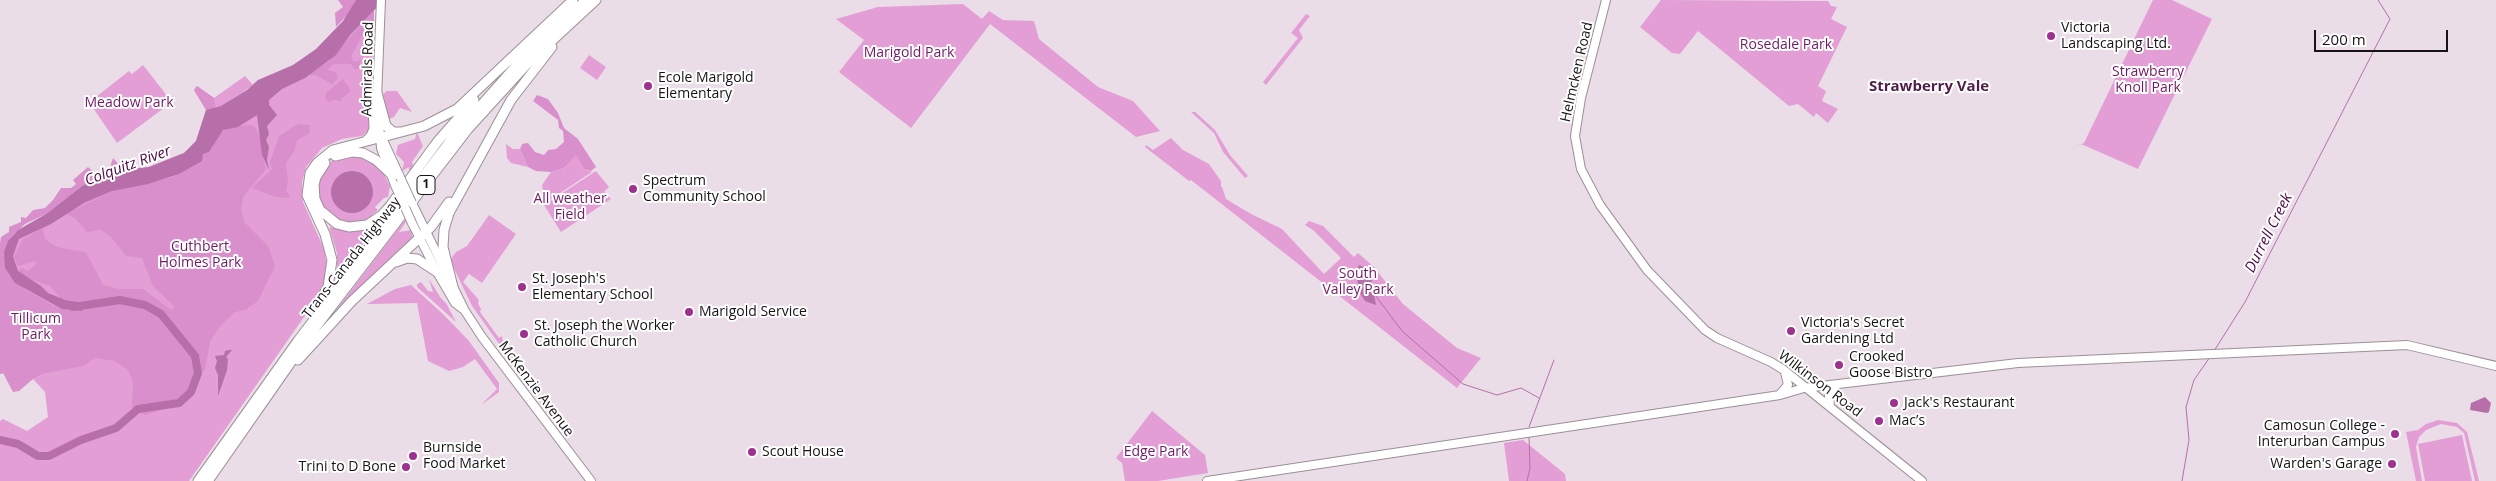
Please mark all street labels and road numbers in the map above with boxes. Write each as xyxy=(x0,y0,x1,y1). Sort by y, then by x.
street label: Helmcken Road xyxy=(1557,20,1597,124)
street label: Admirals Road xyxy=(359,22,377,116)
road number: 1 xyxy=(417,176,435,194)
street label: Trans-Canada Highway xyxy=(299,194,405,322)
street label: McKenzie Avenue xyxy=(495,338,577,440)
street label: Wilkinson Road xyxy=(1775,347,1865,421)

